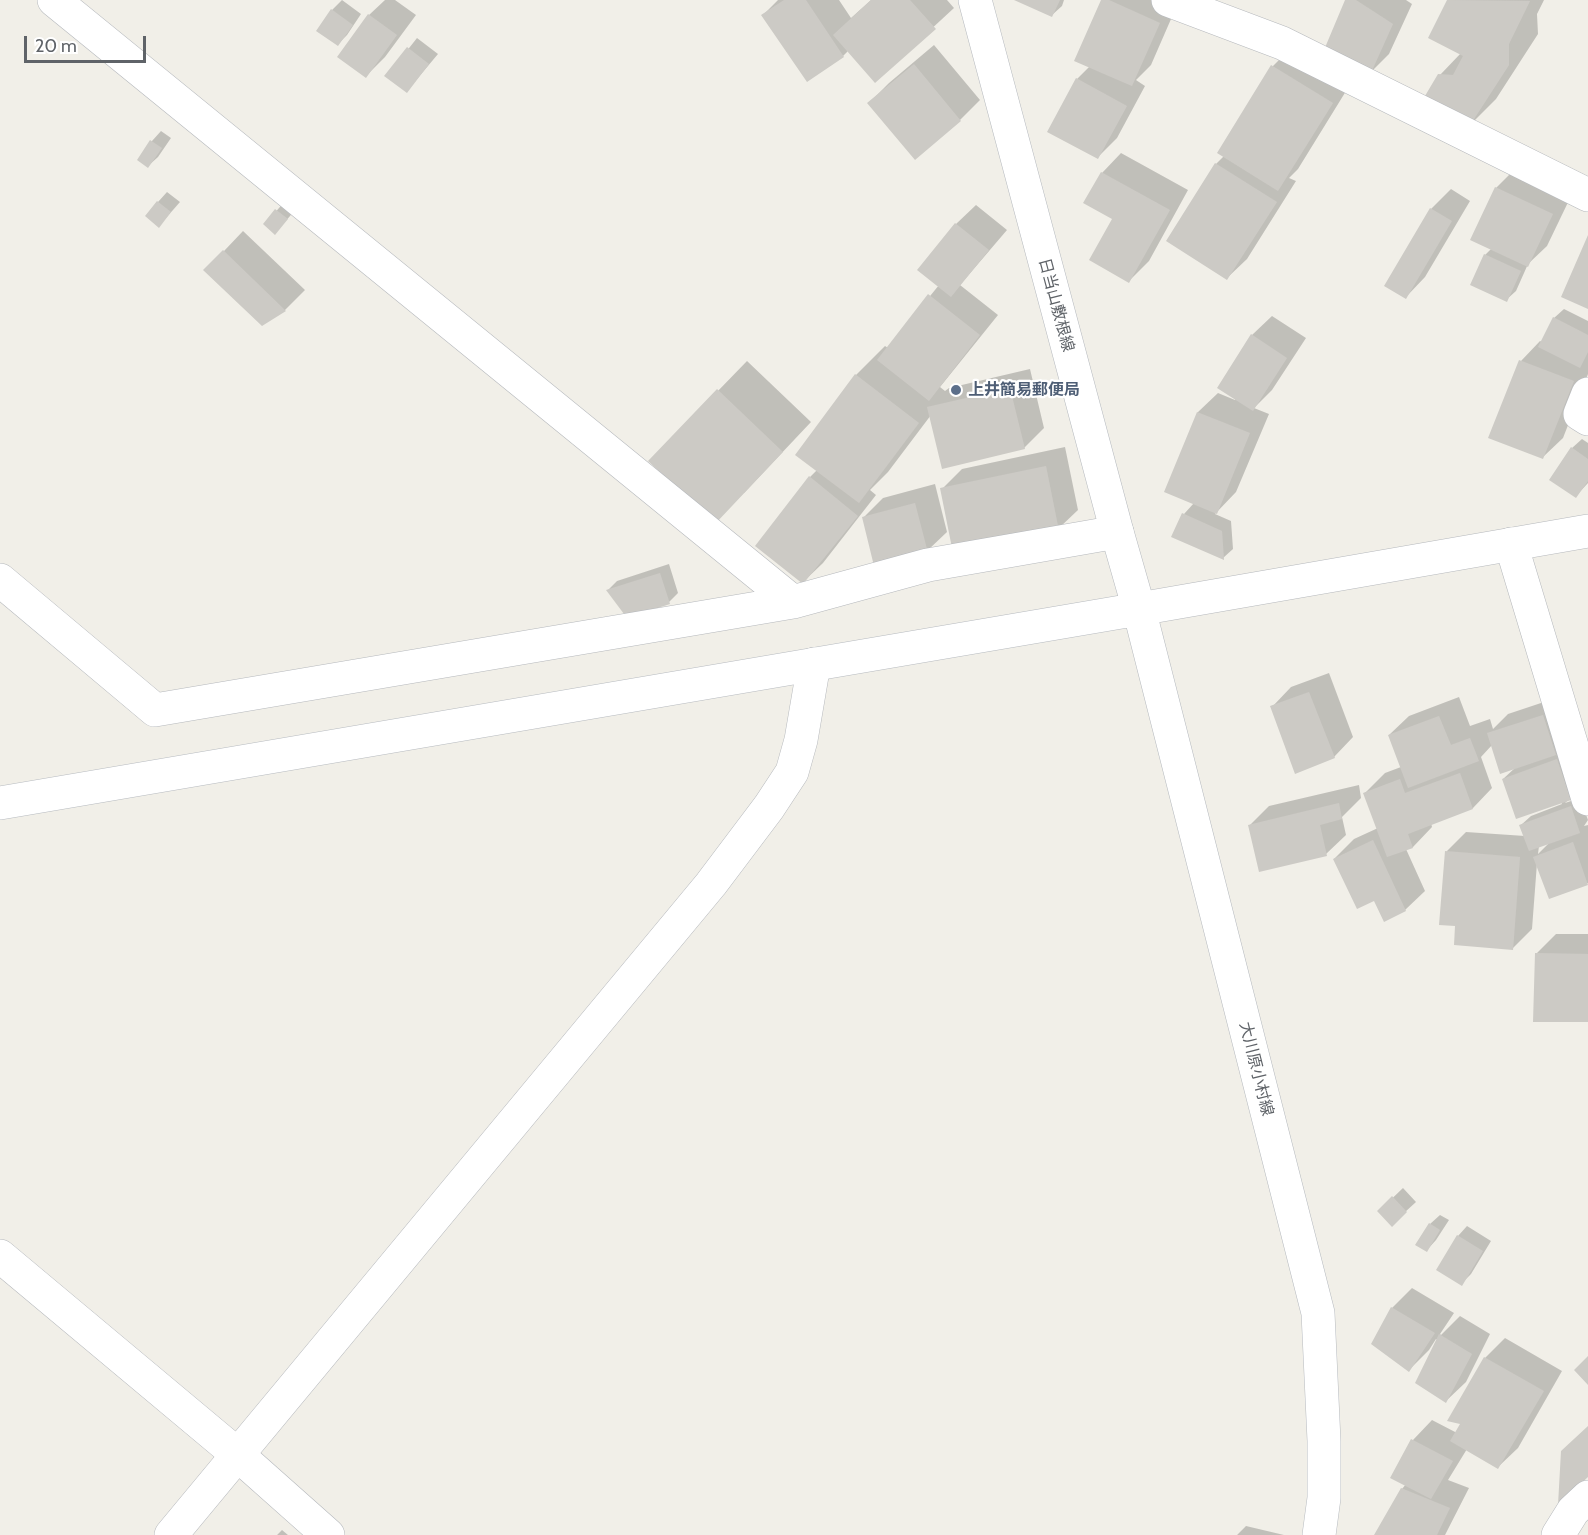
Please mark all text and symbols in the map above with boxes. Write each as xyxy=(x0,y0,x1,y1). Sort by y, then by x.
scale bar xyxy=(27,24,148,62)
text: 20 m xyxy=(35,35,77,57)
street label: 日当山敷根線 xyxy=(1034,256,1078,354)
place label: 上井簡易郵便局 xyxy=(968,380,1080,400)
marker: 上井簡易郵便局 xyxy=(949,383,963,397)
street label: 大川原小村線 xyxy=(1235,1020,1277,1118)

